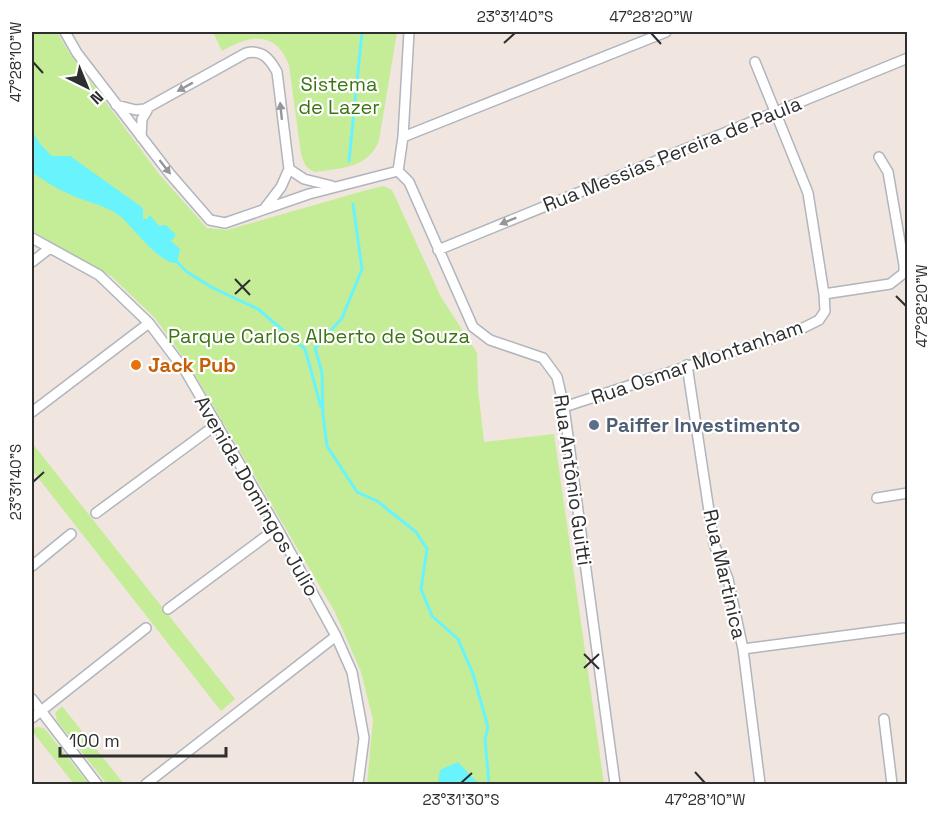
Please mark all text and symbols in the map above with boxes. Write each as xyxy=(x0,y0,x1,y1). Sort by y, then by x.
text: 23°31'40"S xyxy=(477,7,553,26)
text: 47°28'20"W xyxy=(609,7,693,26)
text: 47°28'10"W xyxy=(6,22,25,102)
north arrow xyxy=(57,57,117,117)
park label: Sistema de Lazer xyxy=(298,71,380,120)
one-way arrow xyxy=(176,82,193,92)
text: N xyxy=(86,86,108,109)
street label: Rua Messias Pereira de Paula xyxy=(539,90,805,218)
one-way arrow xyxy=(276,101,286,120)
one-way arrow xyxy=(158,160,170,175)
one-way arrow xyxy=(499,216,517,226)
text: 47°28'20"W xyxy=(912,264,931,348)
street label: Rua Osmar Montanham xyxy=(588,314,806,410)
park label: Parque Carlos Alberto de Souza xyxy=(168,323,470,349)
place label: Jack Pub xyxy=(148,352,236,378)
marker: Jack Pub xyxy=(129,358,143,372)
street label: Avenida Domingos Julio xyxy=(189,391,325,601)
street label: Rua Antônio Guitti xyxy=(548,393,598,567)
place label: Paiffer Investimento xyxy=(606,412,800,438)
marker: Paiffer Investimento xyxy=(587,418,601,432)
text: 23°31'40"S xyxy=(6,444,25,520)
street label: Rua Martinica xyxy=(697,506,753,642)
scale bar xyxy=(60,720,226,758)
text: 100 m xyxy=(69,729,120,752)
text: 23°31'30"S xyxy=(423,790,499,809)
text: 47°28'10"W xyxy=(665,790,745,809)

